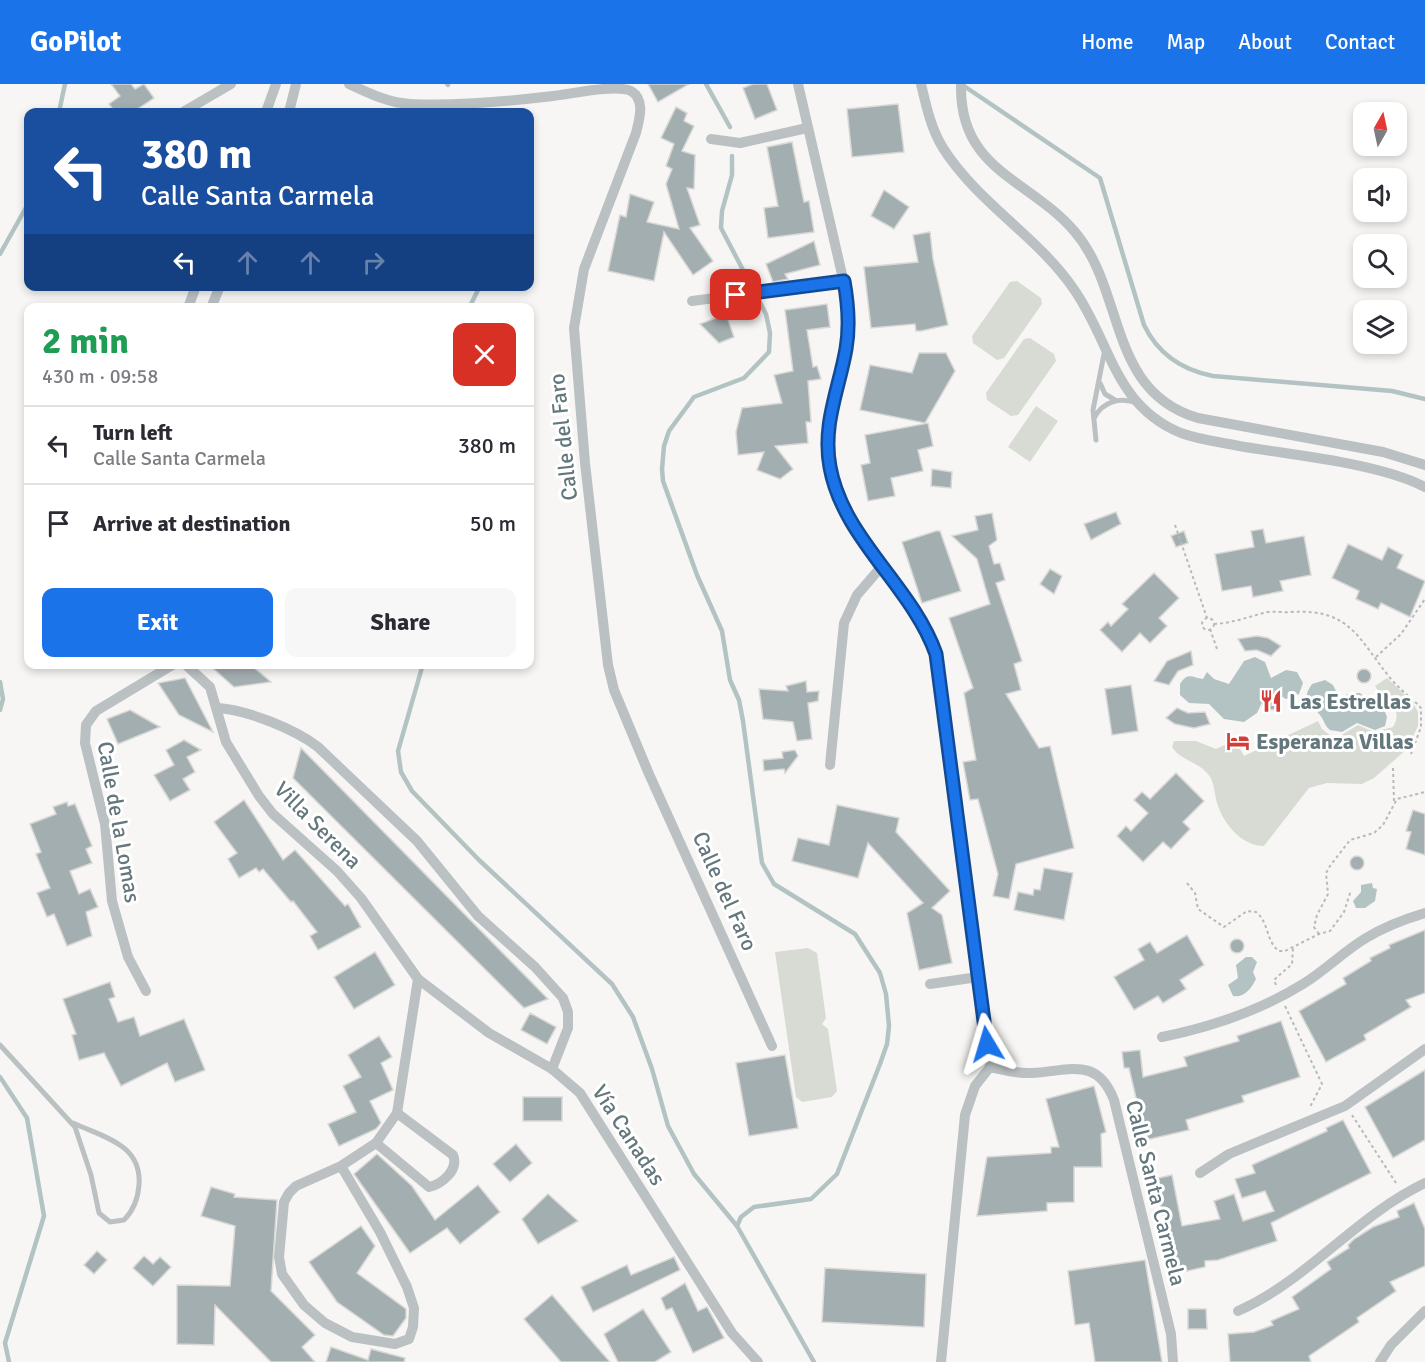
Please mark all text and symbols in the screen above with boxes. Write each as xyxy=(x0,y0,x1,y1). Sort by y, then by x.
text: GoPilot xyxy=(30,25,121,59)
text: Home xyxy=(1081,29,1134,55)
text: Map xyxy=(1167,29,1205,55)
text: About xyxy=(1238,29,1292,55)
text: Contact xyxy=(1325,29,1395,55)
north arrow xyxy=(1353,102,1407,156)
map controls xyxy=(1353,102,1407,354)
text: 380 m xyxy=(141,129,252,180)
icon: left xyxy=(42,132,120,210)
button: sound xyxy=(1353,168,1407,222)
text: Calle Santa Carmela xyxy=(141,180,374,213)
button: search xyxy=(1353,234,1407,288)
icon: left xyxy=(168,246,201,279)
icon: ahead xyxy=(231,246,264,279)
icon: ahead xyxy=(294,246,327,279)
icon: right xyxy=(357,246,390,279)
pin xyxy=(710,269,761,320)
icon: arrive xyxy=(719,278,752,311)
button: layers xyxy=(1353,300,1407,354)
text: 2 min xyxy=(42,319,129,364)
button: close xyxy=(453,323,516,386)
text: 430 m · 09:58 xyxy=(42,364,158,389)
street label: Calle del Faro xyxy=(543,372,583,502)
text: Turn left xyxy=(93,419,173,446)
icon: left xyxy=(42,429,75,462)
text: 380 m xyxy=(458,432,516,459)
text: Calle Santa Carmela xyxy=(93,446,266,471)
icon: arrive xyxy=(42,507,75,540)
text: Arrive at destination xyxy=(93,510,290,537)
text: 50 m xyxy=(470,510,516,537)
button: Exit xyxy=(42,588,273,657)
button: Share xyxy=(285,588,516,657)
restaurant icon: Las Estrellas xyxy=(1258,688,1284,714)
place label: Las Estrellas xyxy=(1289,688,1411,715)
hotel icon: Esperanza Villas xyxy=(1225,728,1251,754)
place label: Esperanza Villas xyxy=(1256,728,1414,755)
street label: Calle de la Lomas xyxy=(92,739,146,905)
street label: Villa Serena xyxy=(269,776,367,874)
street label: Calle del Faro xyxy=(687,827,763,955)
position arrow xyxy=(955,1012,1019,1076)
street label: Vía Canadas xyxy=(587,1080,671,1190)
street label: Calle Santa Carmela xyxy=(1120,1097,1192,1289)

